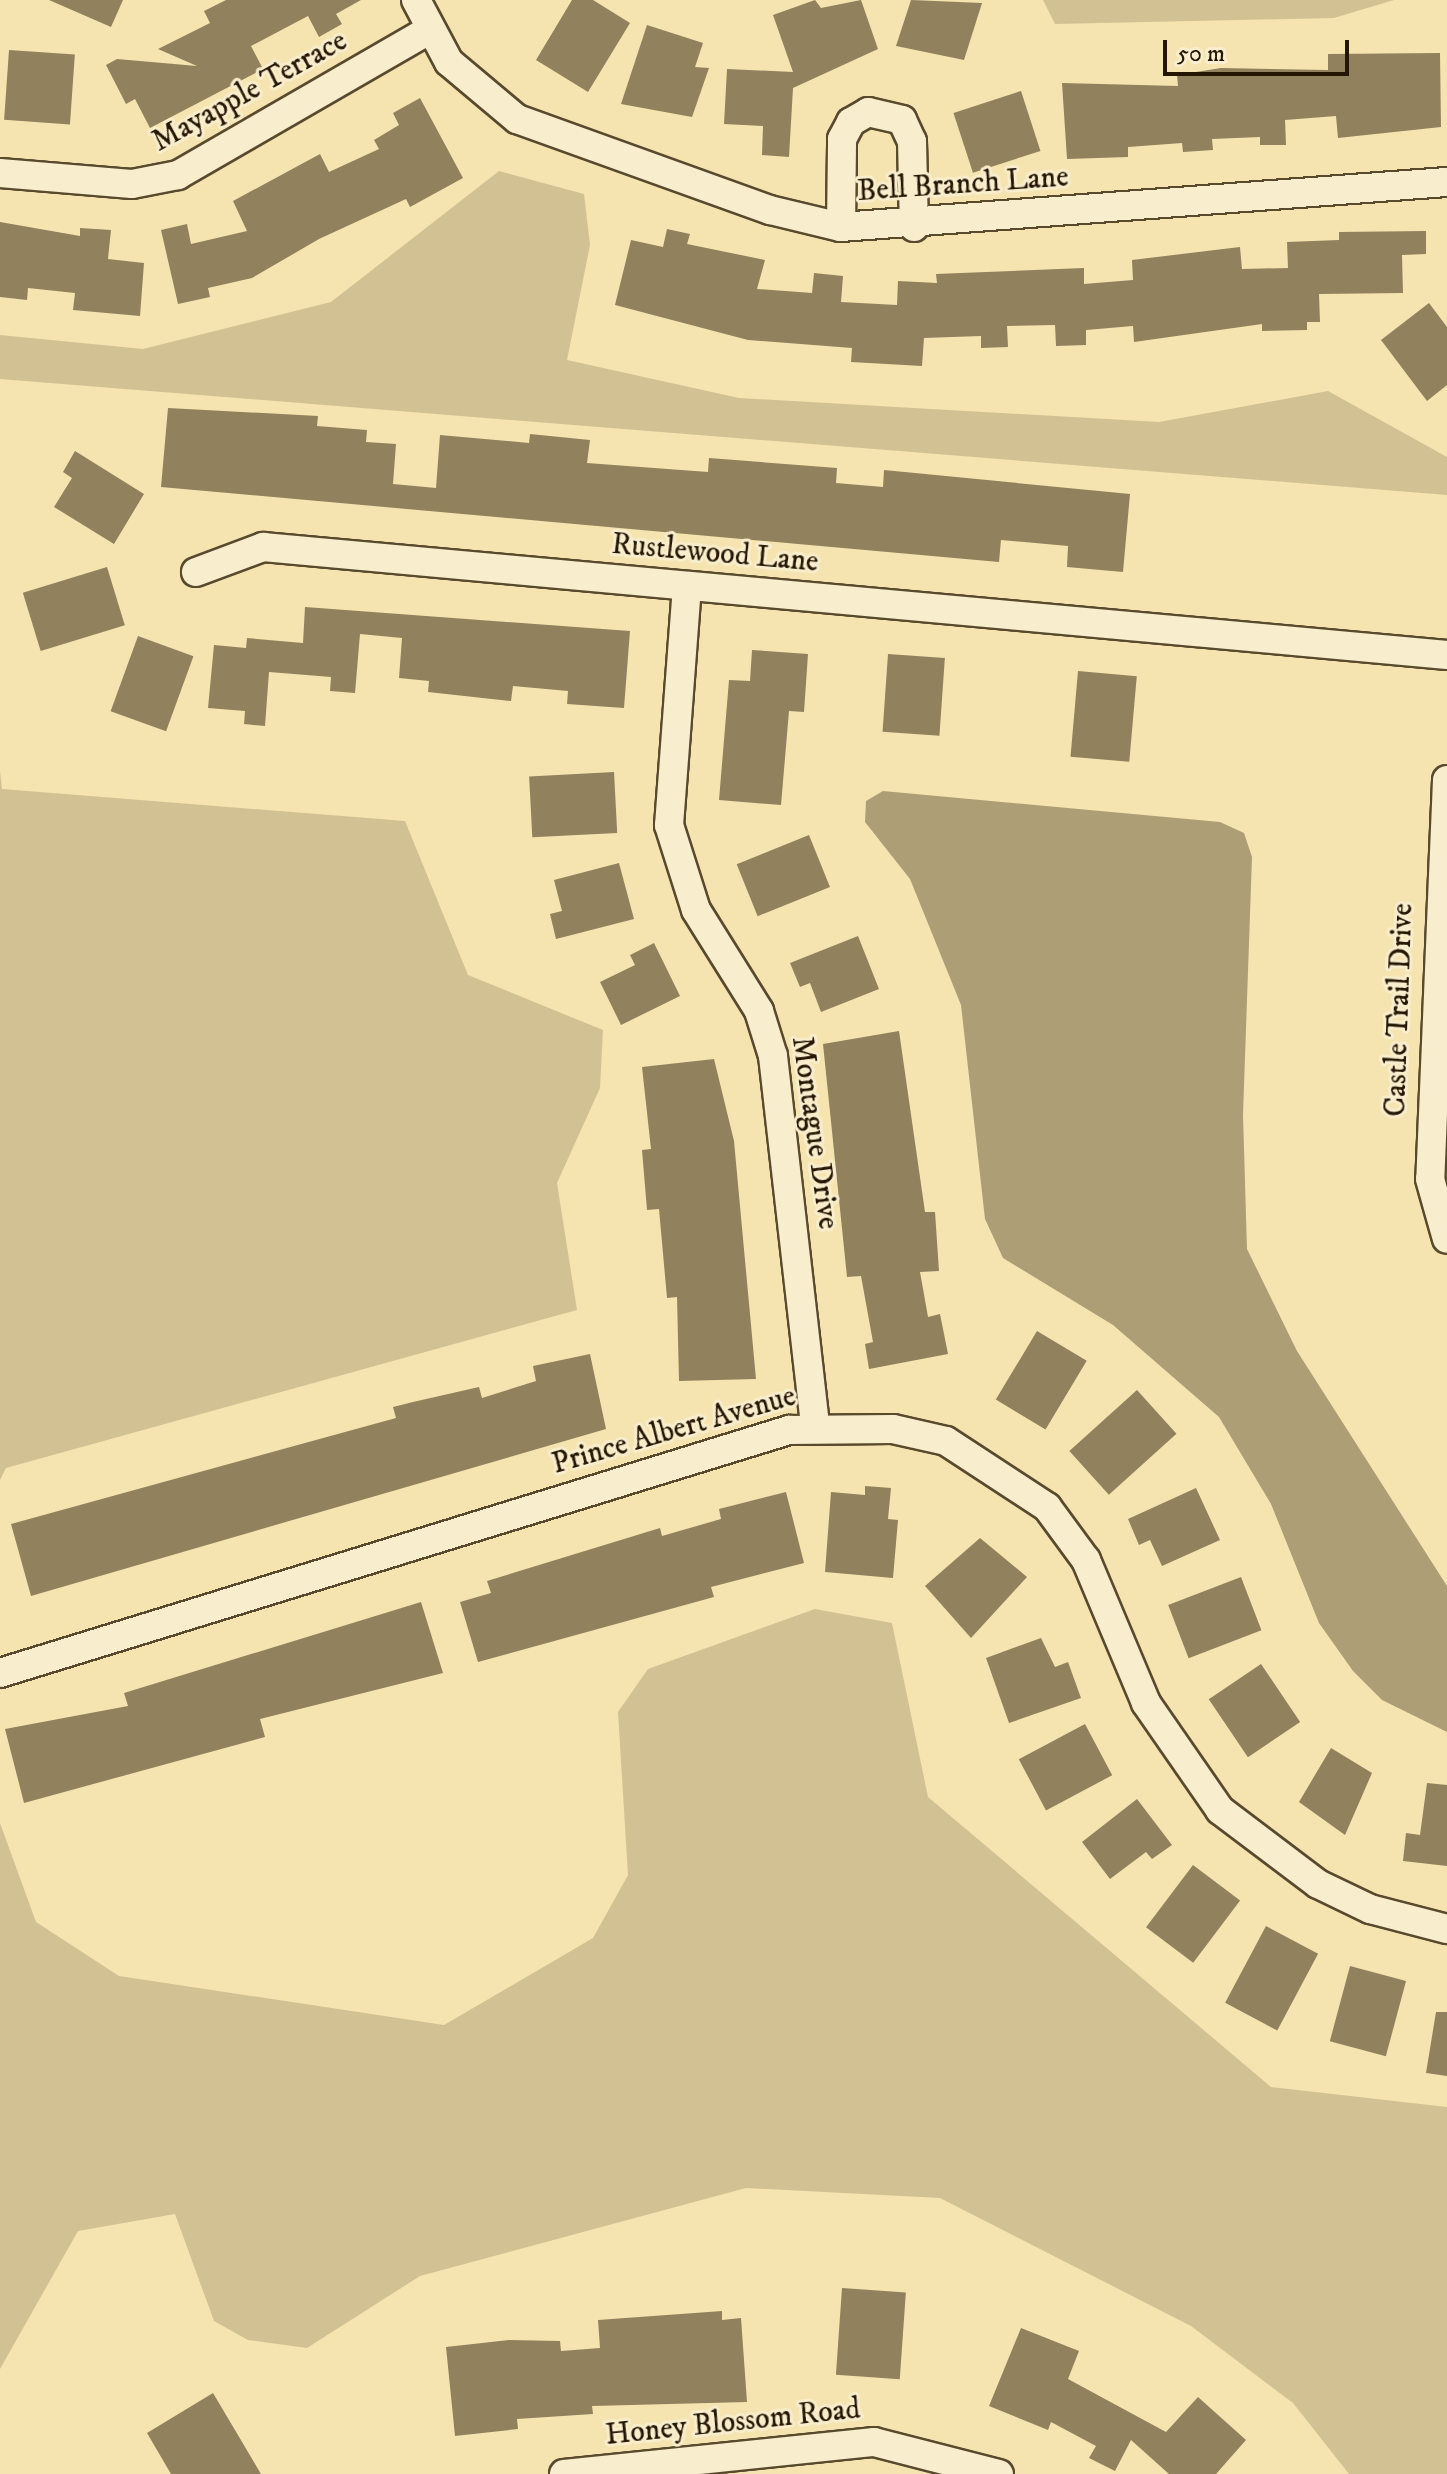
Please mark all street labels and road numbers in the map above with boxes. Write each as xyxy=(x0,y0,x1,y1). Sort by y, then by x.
street label: Mayapple Terrace xyxy=(146,24,354,160)
street label: Bell Branch Lane xyxy=(856,160,1070,210)
street label: Rustlewood Lane xyxy=(610,527,820,581)
street label: Castle Trail Drive xyxy=(1378,903,1422,1117)
street label: Montague Drive xyxy=(783,1034,845,1232)
street label: Prince Albert Avenue xyxy=(548,1379,800,1483)
street label: Honey Blossom Road xyxy=(604,2392,862,2454)

